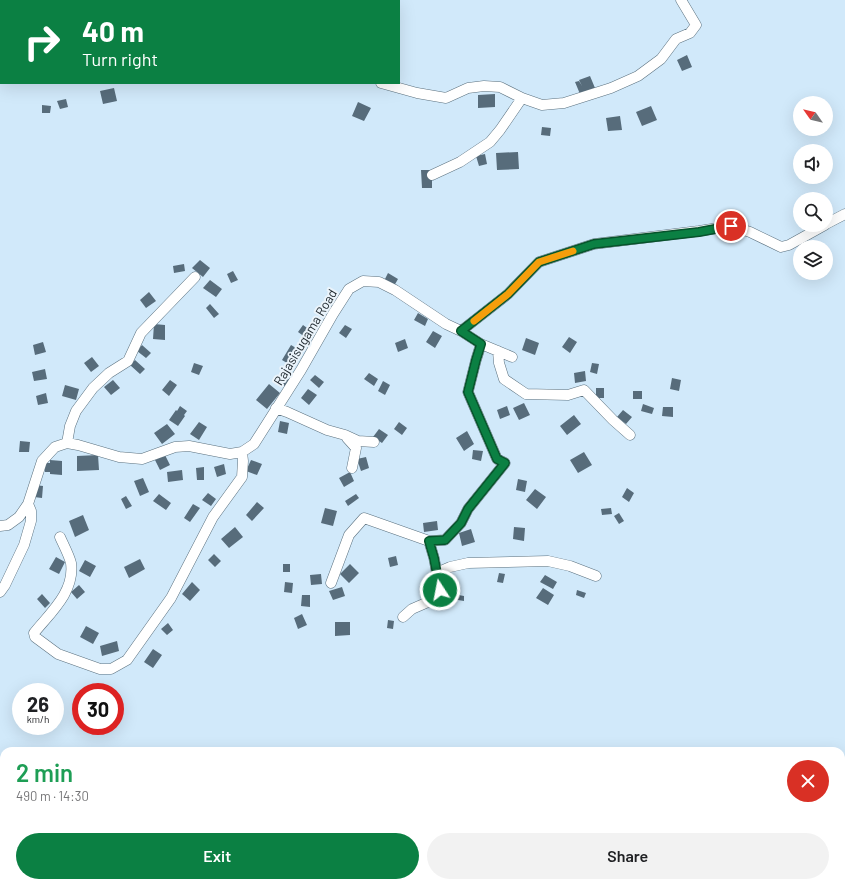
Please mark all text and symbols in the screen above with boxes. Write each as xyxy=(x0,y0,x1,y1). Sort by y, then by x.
text: 40 m xyxy=(82,14,144,48)
icon: right xyxy=(16,16,68,68)
text: Turn right xyxy=(82,48,158,70)
north arrow xyxy=(793,96,833,136)
map controls xyxy=(793,96,833,280)
button: sound xyxy=(793,144,833,184)
button: search xyxy=(793,192,833,232)
pin xyxy=(714,209,748,243)
icon: arrive xyxy=(720,215,742,237)
button: layers xyxy=(793,240,833,280)
street label: Rajasisugama Road xyxy=(270,286,340,388)
position arrow xyxy=(419,569,461,611)
speed limit sign: 30 xyxy=(72,683,124,735)
text: 26 xyxy=(27,692,49,716)
text: km/h xyxy=(27,713,49,725)
text: 2 min xyxy=(16,758,73,787)
button: close xyxy=(787,760,829,802)
text: 490 m · 14:30 xyxy=(16,788,89,804)
button: Exit xyxy=(16,833,419,879)
button: Share xyxy=(427,833,829,879)

